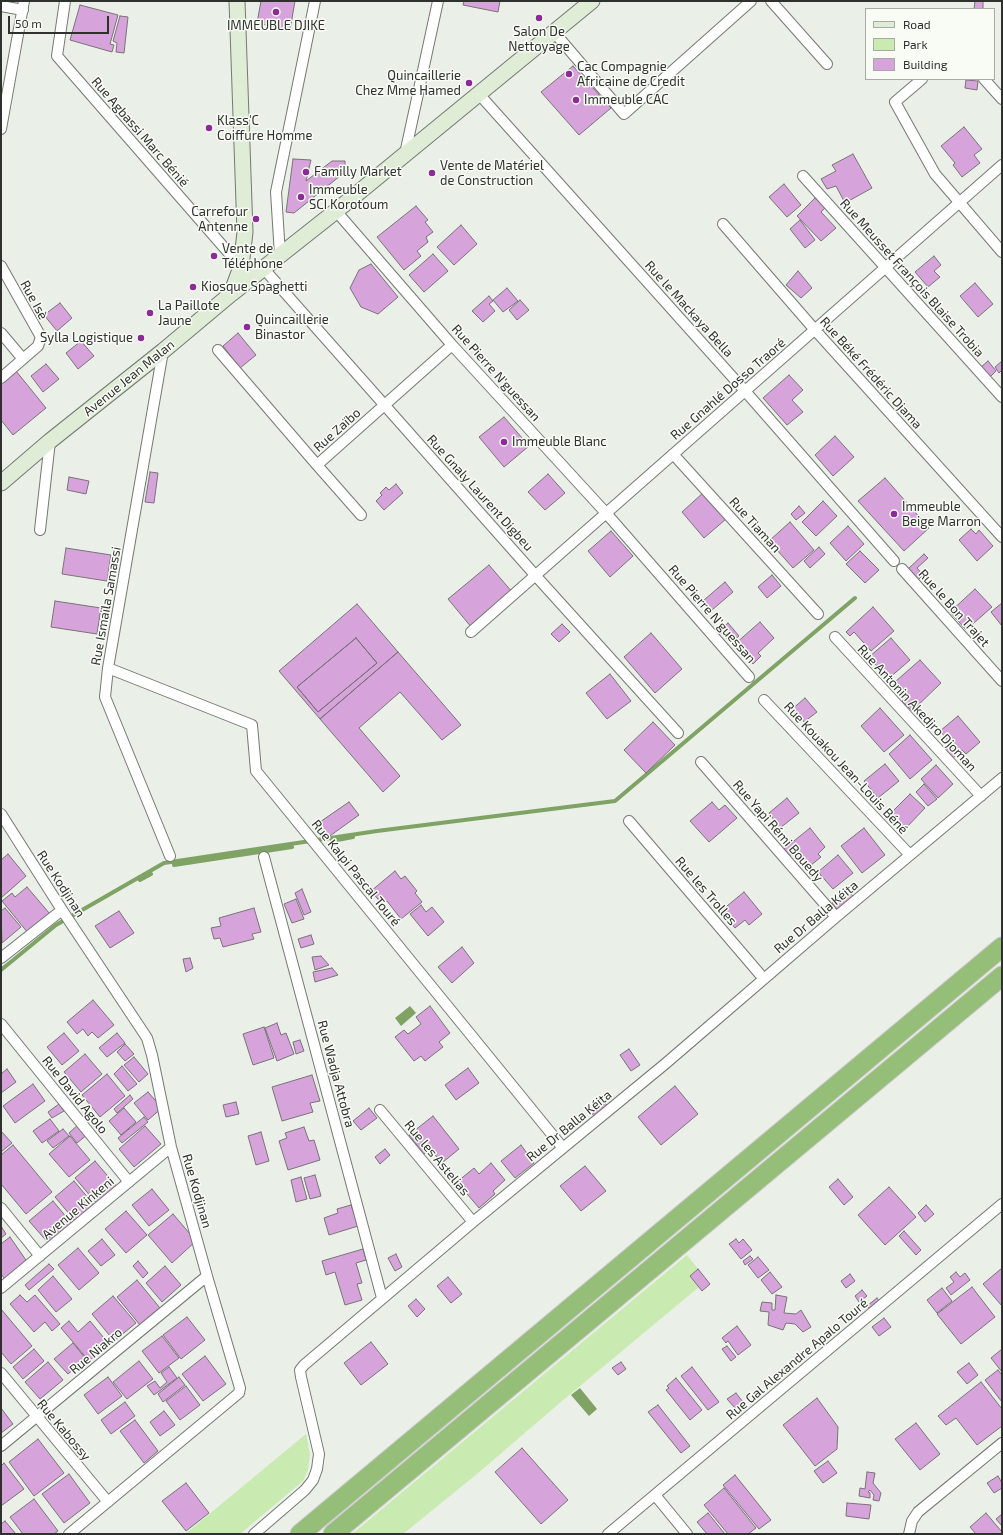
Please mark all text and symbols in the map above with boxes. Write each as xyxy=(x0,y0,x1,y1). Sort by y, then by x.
marker: IMMEUBLE DJIKE xyxy=(271,7,281,17)
scale bar xyxy=(10,8,111,34)
legend xyxy=(865,8,995,80)
marker: Salon De Nettoyage xyxy=(534,13,544,23)
text: 50 m xyxy=(15,16,42,30)
text: Road xyxy=(903,17,931,31)
place label: IMMEUBLE DJIKE xyxy=(227,18,325,34)
place label: Salon De Nettoyage xyxy=(508,24,570,55)
text: Park xyxy=(903,37,928,51)
text: Building xyxy=(903,57,947,71)
place label: Cac Compagnie Africaine de Credit xyxy=(577,59,685,90)
place label: Quincaillerie Chez Mme Hamed xyxy=(355,68,461,99)
marker: Cac Compagnie Africaine de Credit xyxy=(564,69,574,79)
street label: Rue Agbassi Marc Bénié xyxy=(88,74,192,190)
marker: Quincaillerie Chez Mme Hamed xyxy=(464,78,474,88)
place label: Immeuble CAC xyxy=(584,92,669,108)
marker: Immeuble CAC xyxy=(571,95,581,105)
place label: Klass'C Coiffure Homme xyxy=(217,113,312,144)
marker: Klass'C Coiffure Homme xyxy=(204,123,214,133)
place label: Vente de Matériel de Construction xyxy=(440,158,544,189)
place label: Familly Market xyxy=(314,164,402,180)
marker: Familly Market xyxy=(301,167,311,177)
marker: Vente de Matériel de Construction xyxy=(427,168,437,178)
place label: Immeuble SCI Korotoum xyxy=(309,182,388,213)
marker: Immeuble SCI Korotoum xyxy=(296,192,306,202)
street label: Rue Meusset François Blaise Trobia xyxy=(837,196,987,360)
place label: Carrefour Antenne xyxy=(191,204,248,235)
marker: Carrefour Antenne xyxy=(251,214,261,224)
place label: Vente de Téléphone xyxy=(222,241,283,272)
marker: Vente de Téléphone xyxy=(209,251,219,261)
street label: Rue le Mackaya Bella xyxy=(642,258,736,360)
street label: Rue Isè xyxy=(17,278,51,322)
place label: Kiosque Spaghetti xyxy=(201,279,307,295)
marker: Kiosque Spaghetti xyxy=(188,282,198,292)
place label: La Paillote Jaune xyxy=(158,298,220,329)
marker: La Paillote Jaune xyxy=(145,308,155,318)
place label: Quincaillerie Binastor xyxy=(255,312,329,343)
street label: Rue Béké Frédéric Djama xyxy=(817,314,925,432)
street label: Rue Pierre N'guessan xyxy=(449,321,543,425)
marker: Quincaillerie Binastor xyxy=(242,322,252,332)
place label: Sylla Logistique xyxy=(40,330,133,346)
marker: Sylla Logistique xyxy=(136,333,146,343)
street label: Rue Gnahlé Dosso Traoré xyxy=(667,335,789,443)
street label: Avenue Jean Malan xyxy=(80,337,178,419)
street label: Rue Zaïbo xyxy=(310,405,364,455)
street label: Rue Gnaly Laurent Digbeu xyxy=(424,432,536,554)
place label: Immeuble Blanc xyxy=(512,434,607,450)
marker: Immeuble Blanc xyxy=(499,437,509,447)
street label: Rue Tiaman xyxy=(726,494,784,556)
place label: Immeuble Beige Marron xyxy=(902,499,981,530)
marker: Immeuble Beige Marron xyxy=(889,509,899,519)
street label: Rue Ismaïla Samassi xyxy=(88,545,124,667)
street label: Rue Pierre N'guessan xyxy=(665,562,759,666)
street label: Rue le Bon Trajet xyxy=(915,566,993,650)
street label: Rue Antonin Akedjro Djoman xyxy=(854,641,980,775)
street label: Rue Kouakou Jean-Louis Béné xyxy=(781,699,911,837)
street label: Rue Yapi Rémi Bouedy xyxy=(730,777,826,885)
street label: Rue Kalpi Pascal Touré xyxy=(308,817,404,929)
street label: Rue Kodjinan xyxy=(34,848,88,920)
street label: Rue les Trolles xyxy=(672,854,740,928)
street label: Rue Dr Balla Kéita xyxy=(771,877,861,957)
street label: Rue Wadja Attobra xyxy=(314,1019,358,1129)
street label: Rue David Agolo xyxy=(39,1053,111,1137)
street label: Rue Dr Balla Kéita xyxy=(523,1087,615,1165)
street label: Rue les Astelias xyxy=(401,1117,473,1199)
street label: Rue Kodjinan xyxy=(179,1152,215,1230)
street label: Avenue Kinkeni xyxy=(39,1173,117,1243)
street label: Rue Gal Alexandre Apalo Touré xyxy=(723,1295,871,1423)
street label: Rue Niakro xyxy=(67,1324,125,1378)
street label: Rue Kabossy xyxy=(34,1396,94,1464)

